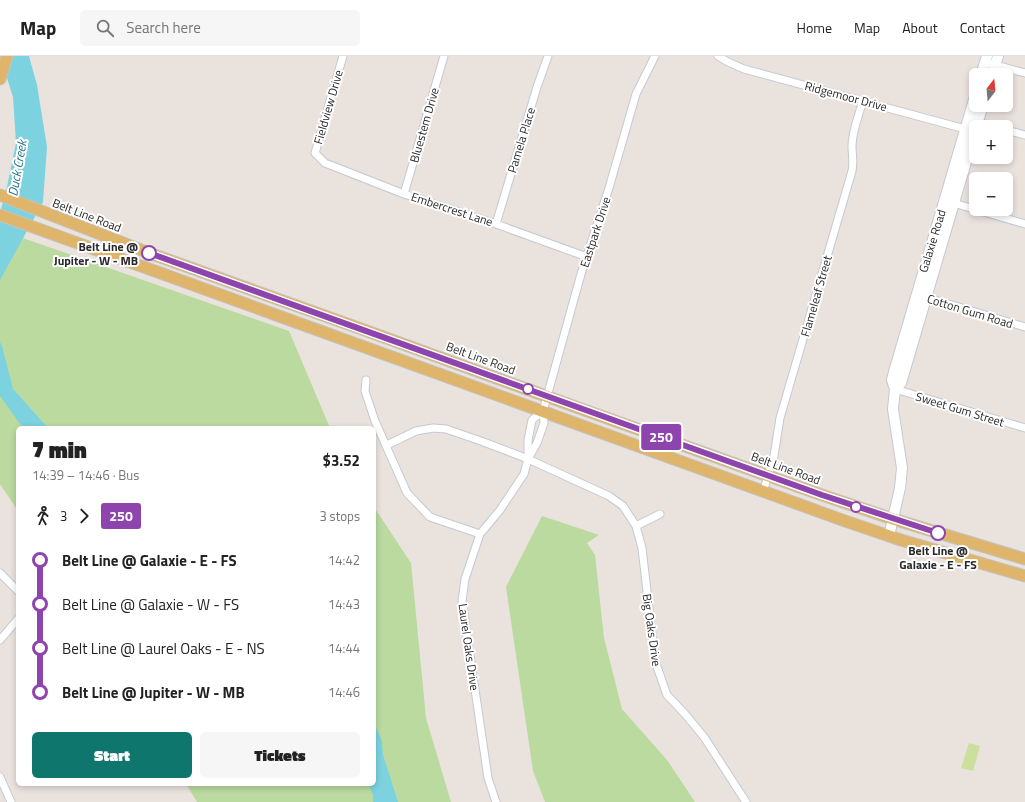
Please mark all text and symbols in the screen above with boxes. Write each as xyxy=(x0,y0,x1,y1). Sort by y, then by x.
search box xyxy=(80,10,360,46)
text: Map xyxy=(20,13,56,42)
text: Search here xyxy=(126,16,201,39)
icon: search xyxy=(94,17,116,39)
text: Home xyxy=(797,17,832,38)
text: Map xyxy=(854,17,880,38)
text: About xyxy=(902,17,938,38)
text: Contact xyxy=(960,17,1005,38)
street label: Fieldview Drive xyxy=(308,68,348,146)
north arrow xyxy=(969,68,1013,112)
map controls xyxy=(969,68,1013,216)
street label: Ridgemoor Drive xyxy=(803,76,889,116)
street label: Bluestem Drive xyxy=(404,85,444,165)
street label: Pamela Place xyxy=(502,105,540,175)
button: + xyxy=(969,120,1013,164)
water label: Duck Creek xyxy=(2,136,32,198)
button: − xyxy=(969,172,1013,216)
street label: Embercrest Lane xyxy=(409,187,495,231)
street label: Belt Line Road xyxy=(50,193,124,237)
street label: Eastpark Drive xyxy=(575,194,615,270)
street label: Galaxie Road xyxy=(913,207,951,275)
place label: Belt Line @ Jupiter - W - MB xyxy=(54,237,138,270)
marker: Belt Line @ Jupiter - W - MB xyxy=(141,245,157,261)
street label: Flameleaf Street xyxy=(795,252,837,339)
street label: Cotton Gum Road xyxy=(925,289,1015,333)
street label: Belt Line Road xyxy=(444,337,518,379)
unlabelled marker xyxy=(522,383,534,395)
street label: Sweet Gum Street xyxy=(913,386,1007,432)
line badge: 250 xyxy=(638,424,684,450)
text: 250 xyxy=(649,426,673,447)
text: 7 min xyxy=(32,433,87,467)
street label: Belt Line Road xyxy=(749,447,823,489)
text: $3.52 xyxy=(323,449,360,472)
text: 14:39 – 14:46 · Bus xyxy=(32,465,139,485)
unlabelled marker xyxy=(850,501,862,513)
icon: walk xyxy=(32,505,54,527)
icon: forward xyxy=(73,505,95,527)
text: 250 xyxy=(109,505,133,526)
text: 3 xyxy=(60,506,67,526)
text: 3 stops xyxy=(319,506,360,526)
marker: Belt Line @ Galaxie - E - FS xyxy=(930,525,946,541)
place label: Belt Line @ Galaxie - E - FS xyxy=(899,541,977,574)
text: Belt Line @ Galaxie - E - FS xyxy=(62,549,237,572)
text: 14:42 xyxy=(328,550,360,570)
text: Belt Line @ Galaxie - W - FS xyxy=(62,593,239,616)
street label: Big Oaks Drive xyxy=(638,593,666,667)
text: 14:43 xyxy=(328,594,360,614)
street label: Laurel Oaks Drive xyxy=(453,602,485,692)
text: Belt Line @ Laurel Oaks - E - NS xyxy=(62,637,265,660)
text: 14:44 xyxy=(328,638,360,658)
text: Belt Line @ Jupiter - W - MB xyxy=(62,681,245,704)
text: 14:46 xyxy=(328,682,360,702)
button: Start xyxy=(32,732,192,778)
button: Tickets xyxy=(200,732,360,778)

